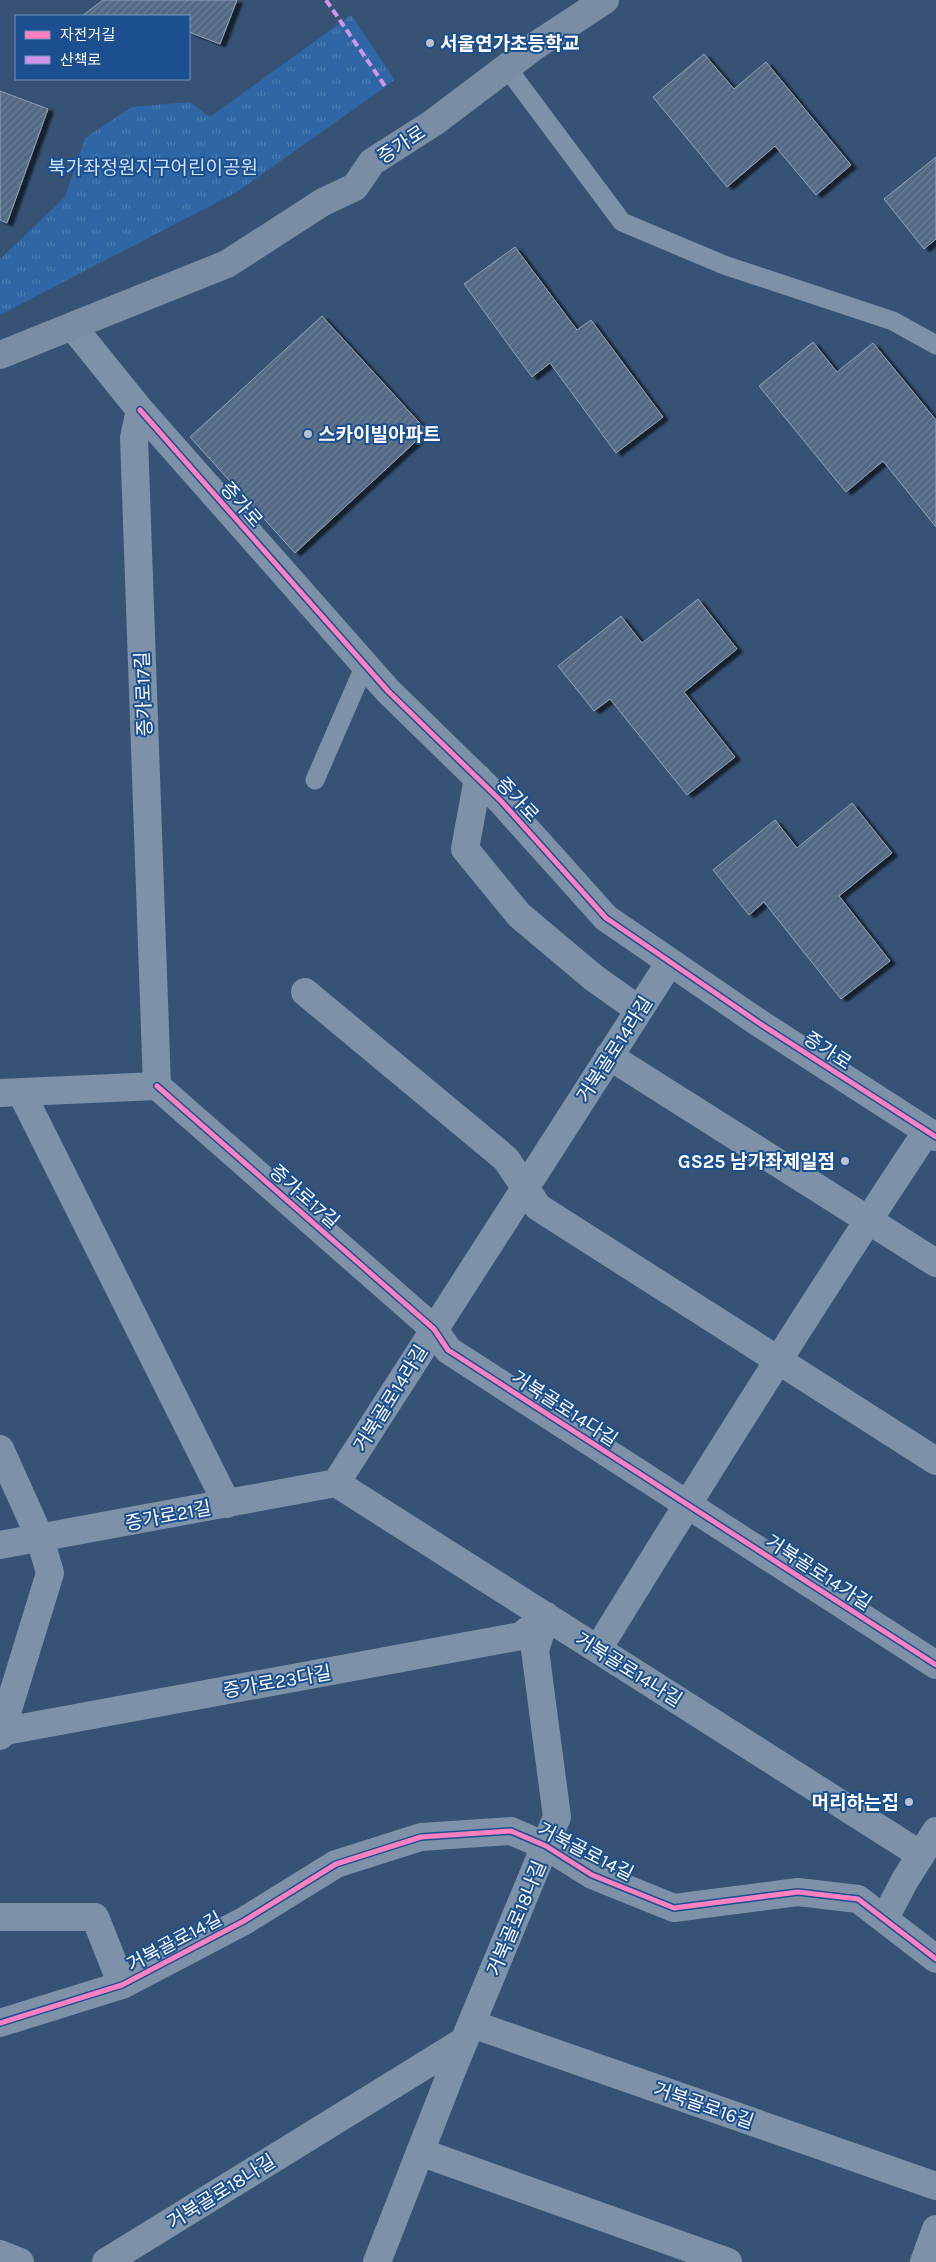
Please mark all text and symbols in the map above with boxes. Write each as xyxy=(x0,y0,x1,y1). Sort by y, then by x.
legend xyxy=(15,15,190,80)
text: 자전거길 xyxy=(60,26,115,44)
place label: 서울연가초등학교 xyxy=(440,33,580,55)
marker: 서울연가초등학교 xyxy=(424,37,436,49)
text: 산책로 xyxy=(60,51,101,69)
street label: 증가로 xyxy=(374,121,430,168)
park label: 북가좌정원지구어린이공원 xyxy=(48,157,258,179)
place label: 스카이빌아파트 xyxy=(318,424,440,446)
marker: 스카이빌아파트 xyxy=(302,428,314,440)
street label: 증가로 xyxy=(216,478,267,532)
street label: 증가로17길 xyxy=(132,651,156,737)
street label: 증가로 xyxy=(491,773,543,826)
street label: 거북골로14라길 xyxy=(572,992,657,1107)
street label: 증가로 xyxy=(799,1027,855,1074)
place label: GS25 남가좌제일점 xyxy=(678,1151,835,1173)
marker: GS25 남가좌제일점 xyxy=(839,1155,851,1167)
street label: 증가로17길 xyxy=(265,1161,344,1233)
street label: 거북골로14라길 xyxy=(349,1341,432,1456)
street label: 거북골로14다길 xyxy=(507,1366,622,1451)
street label: 증가로21길 xyxy=(123,1497,213,1535)
street label: 거북골로14가길 xyxy=(761,1530,876,1615)
street label: 거북골로14나길 xyxy=(571,1628,686,1711)
street label: 증가로23다길 xyxy=(221,1662,333,1702)
place label: 머리하는집 xyxy=(812,1792,899,1814)
marker: 머리하는집 xyxy=(903,1796,915,1808)
street label: 거북골로14길 xyxy=(534,1818,637,1885)
street label: 거북골로18나길 xyxy=(483,1858,551,1979)
street label: 거북골로14길 xyxy=(123,1908,226,1976)
street label: 거북골로16길 xyxy=(651,2079,757,2133)
street label: 거북골로18나길 xyxy=(164,2150,279,2234)

